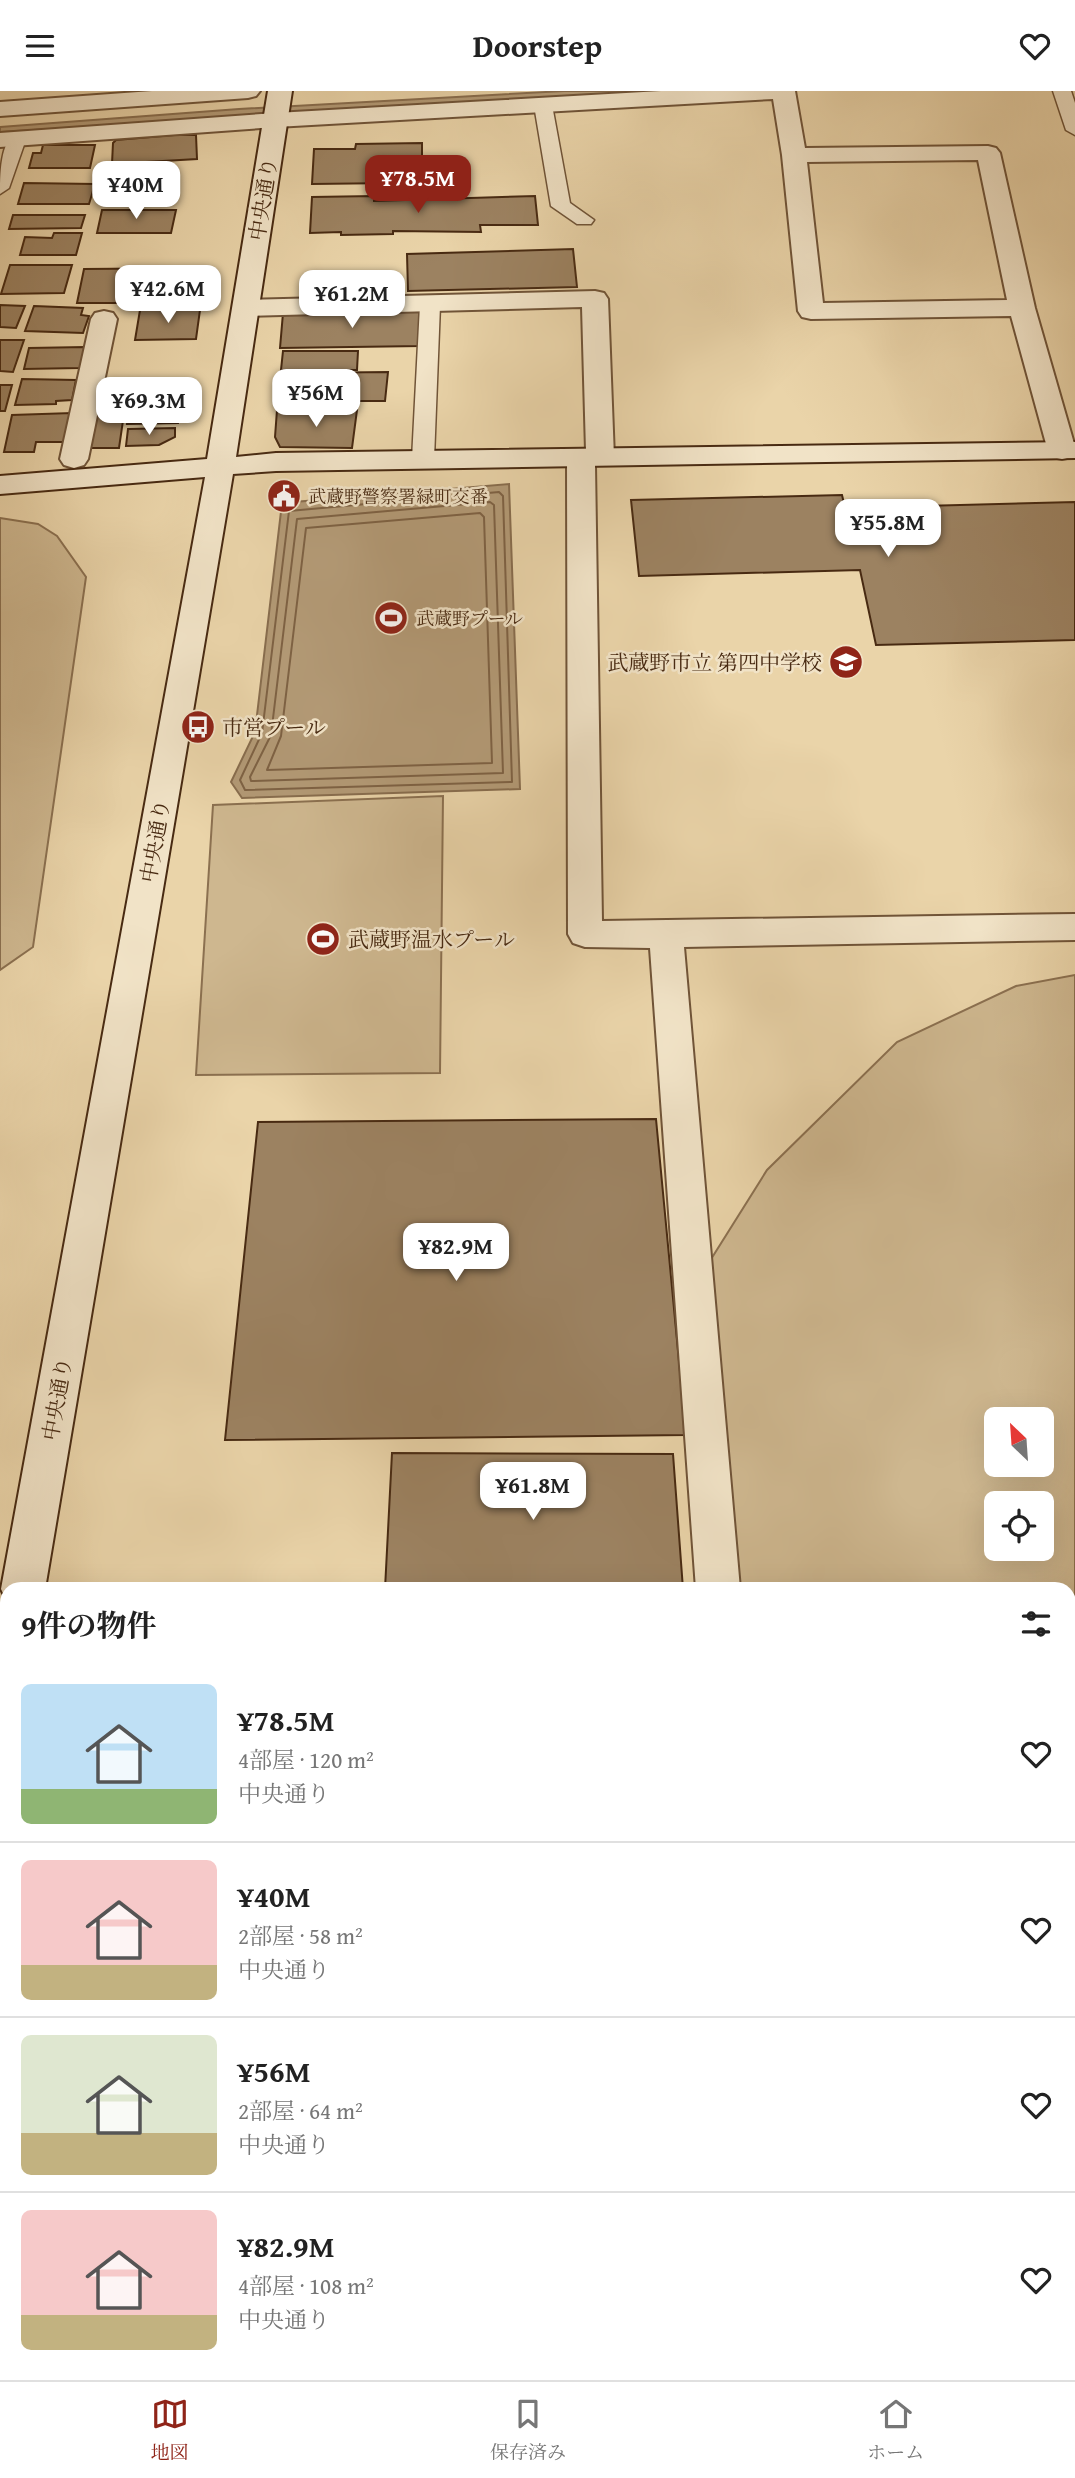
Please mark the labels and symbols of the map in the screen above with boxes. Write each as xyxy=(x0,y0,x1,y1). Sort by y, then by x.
street label: 中央通り xyxy=(241,155,285,243)
pin: ¥78.5M xyxy=(361,155,475,215)
pin: ¥40M xyxy=(95,162,177,221)
pin: ¥42.6M xyxy=(111,265,225,325)
pin: ¥61.2M xyxy=(295,271,409,330)
pin: ¥56M xyxy=(275,369,357,429)
pin: ¥69.3M xyxy=(92,377,206,437)
public building icon: 武蔵野警察署緑町交番 xyxy=(265,477,303,515)
place label: 武蔵野警察署緑町交番 xyxy=(308,483,488,510)
pin: ¥55.8M xyxy=(831,499,945,559)
sports icon: 武蔵野プール xyxy=(372,599,410,637)
place label: 武蔵野プール xyxy=(416,605,523,632)
school or university icon: 武蔵野市立 第四中学校 xyxy=(827,643,865,681)
place label: 武蔵野市立 第四中学校 xyxy=(607,647,822,678)
bus stop icon: 市営プール xyxy=(179,708,217,746)
place label: 市営プール xyxy=(222,712,326,743)
street label: 中央通り xyxy=(132,797,178,885)
sports icon: 武蔵野温水プール xyxy=(304,920,342,958)
place label: 武蔵野温水プール xyxy=(348,924,515,955)
pin: ¥82.9M xyxy=(399,1223,513,1283)
street label: 中央通り xyxy=(34,1355,80,1443)
north arrow xyxy=(984,1407,1054,1477)
pin: ¥61.8M xyxy=(476,1463,590,1522)

